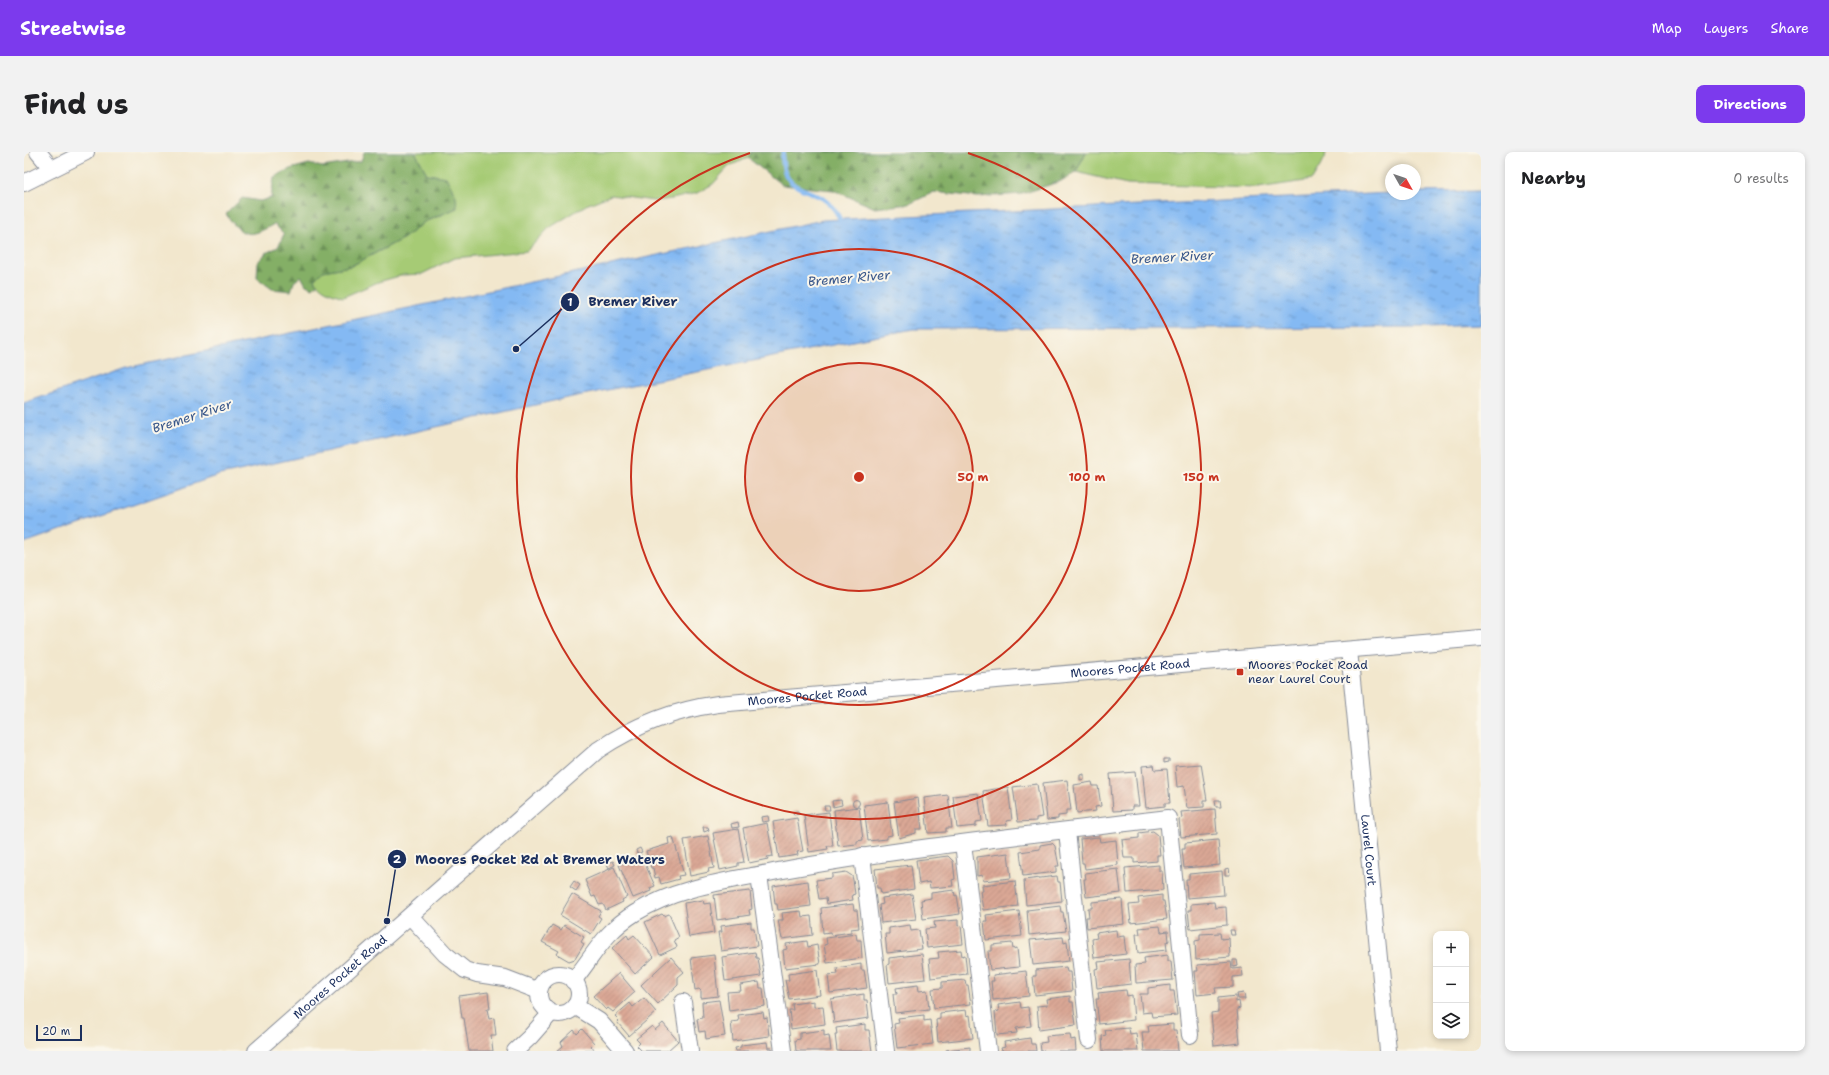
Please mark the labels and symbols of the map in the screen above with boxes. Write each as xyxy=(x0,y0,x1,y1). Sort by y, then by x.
north arrow xyxy=(1385,164,1421,200)
water label: Bremer River xyxy=(1130,246,1215,268)
water label: Bremer River xyxy=(807,266,892,290)
callout: Bremer River xyxy=(560,289,685,314)
text: Bremer River xyxy=(589,293,677,310)
text: 1 xyxy=(567,294,573,310)
water label: Bremer River xyxy=(150,395,235,437)
text: 50 m xyxy=(958,469,989,485)
text: 100 m xyxy=(1069,469,1106,485)
text: 150 m xyxy=(1183,469,1219,485)
centre of rings xyxy=(852,470,866,484)
street label: Moores Pocket Road xyxy=(1070,655,1191,681)
place label: Moores Pocket Road near Laurel Court xyxy=(1248,657,1368,687)
marker: Moores Pocket Road near Laurel Court xyxy=(1235,667,1245,677)
street label: Moores Pocket Road xyxy=(747,683,868,709)
street label: Laurel Court xyxy=(1357,814,1380,887)
callout: Moores Pocket Rd at Bremer Waters xyxy=(387,847,673,872)
text: 2 xyxy=(393,851,402,867)
text: Moores Pocket Rd at Bremer Waters xyxy=(415,851,665,868)
street label: Moores Pocket Road xyxy=(290,931,391,1023)
scale bar xyxy=(36,1023,82,1042)

